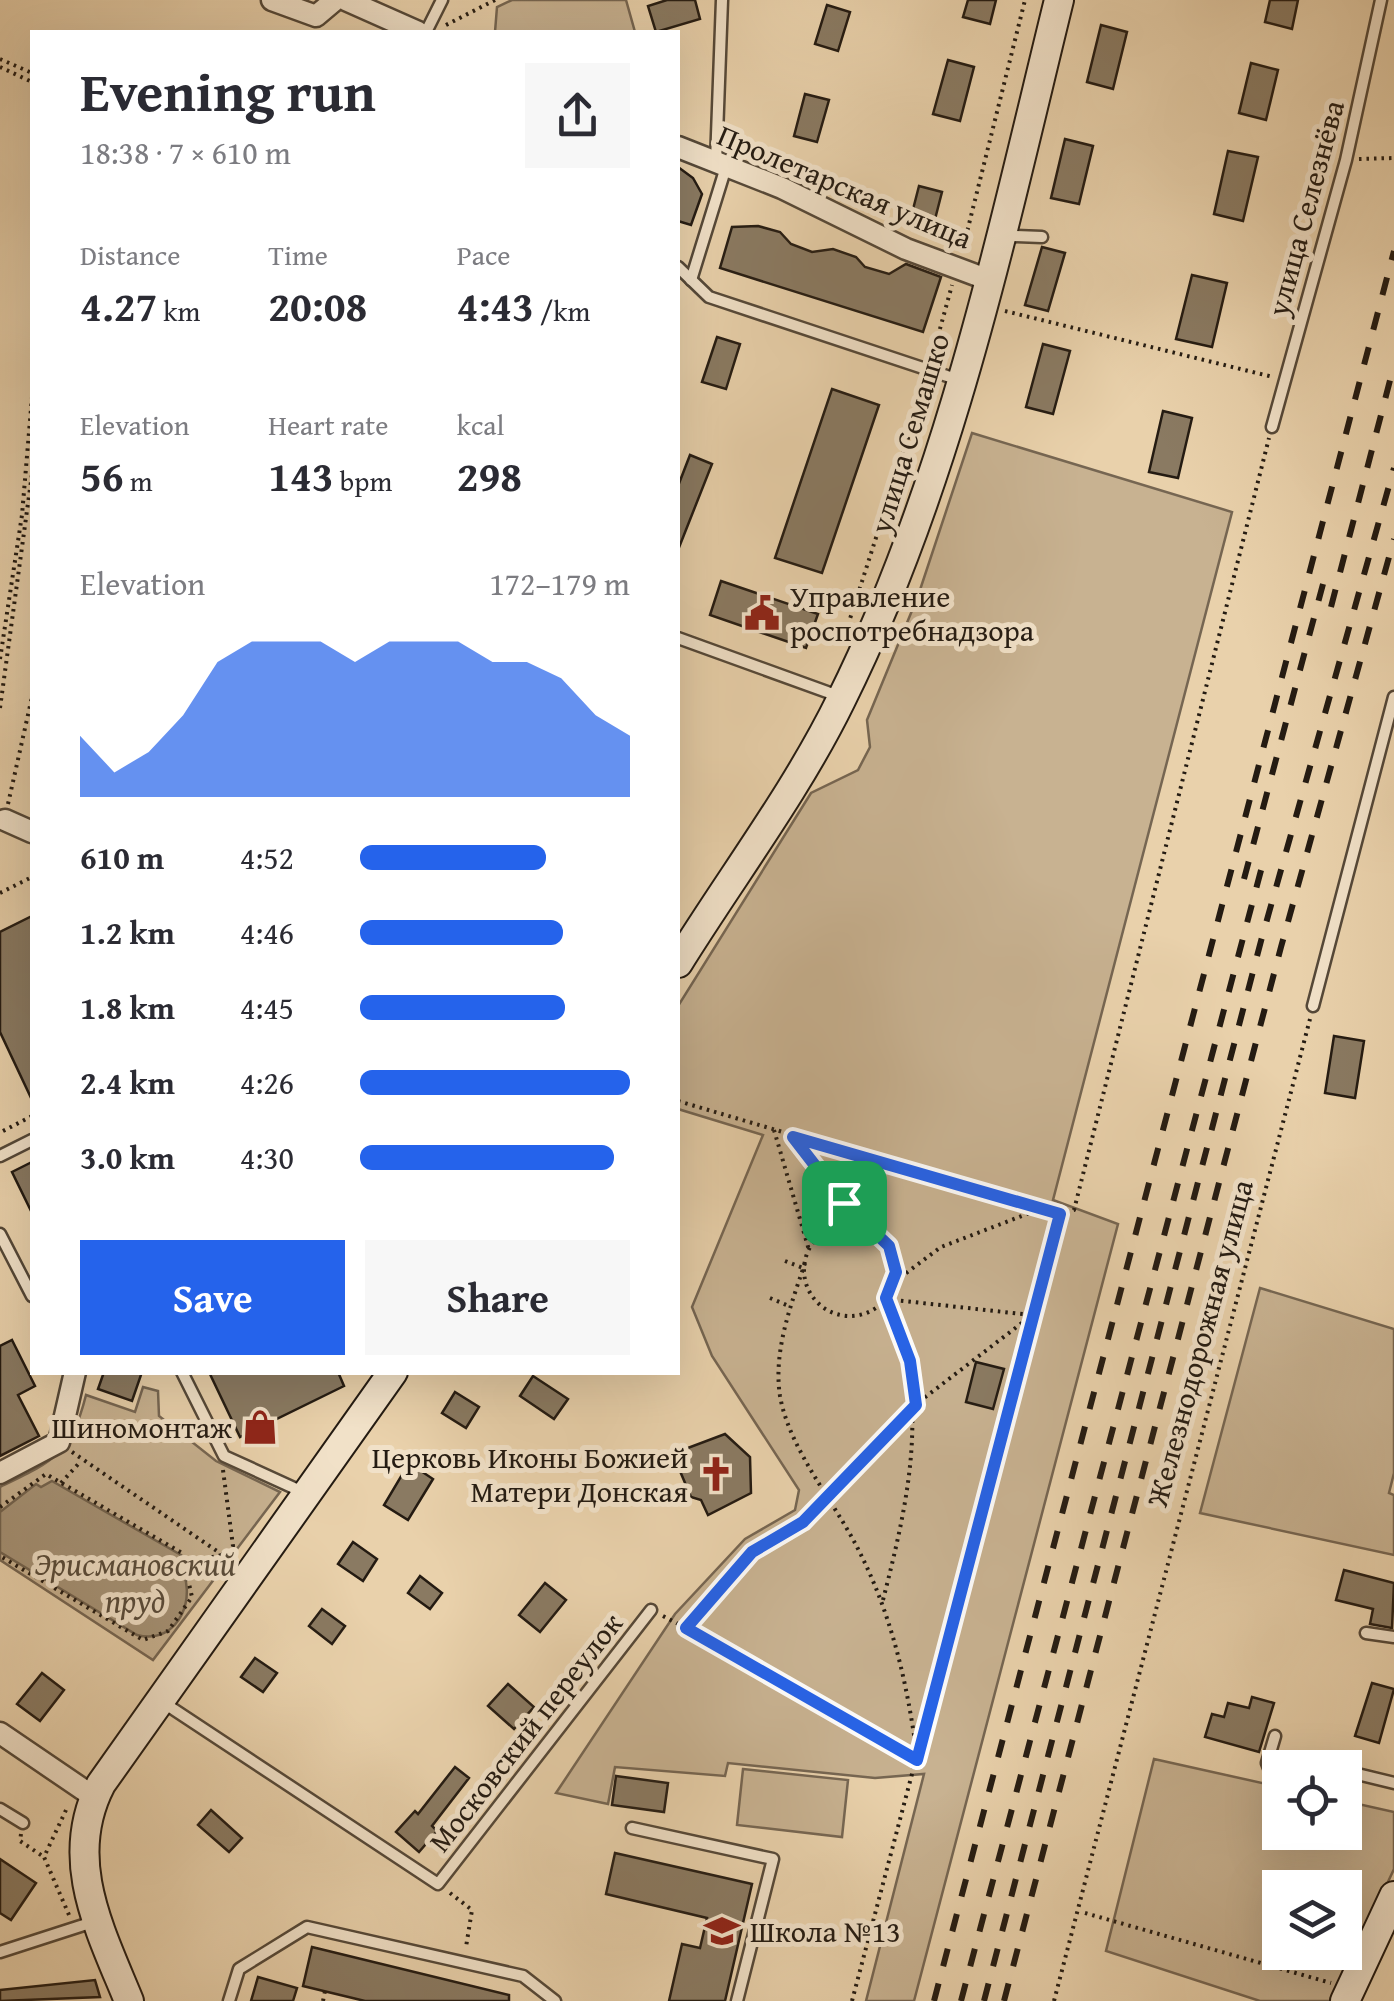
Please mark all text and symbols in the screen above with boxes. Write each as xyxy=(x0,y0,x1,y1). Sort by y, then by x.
text: Evening run xyxy=(80,51,376,131)
button: share xyxy=(525,63,630,168)
street label: улица Селезнёва xyxy=(1255,94,1355,322)
street label: Пролетарская улица xyxy=(711,113,980,260)
text: 18:38 · 7 × 610 m xyxy=(80,129,291,176)
text: Distance xyxy=(80,234,180,275)
text: Time xyxy=(268,234,328,275)
text: Pace xyxy=(457,234,511,275)
text: 4.27 xyxy=(80,275,157,336)
text: 20:08 xyxy=(268,275,367,336)
text: 4:43 xyxy=(457,275,534,336)
text: km xyxy=(157,290,200,331)
text: /km xyxy=(534,290,590,331)
street label: улица Семашко xyxy=(857,327,960,540)
text: Elevation xyxy=(80,404,190,445)
text: Heart rate xyxy=(268,404,388,445)
text: kcal xyxy=(457,404,504,445)
text: 56 xyxy=(80,445,124,506)
text: 143 xyxy=(268,445,334,506)
text: 298 xyxy=(457,445,522,506)
text: m xyxy=(124,460,153,501)
text: bpm xyxy=(334,460,392,501)
text: Elevation xyxy=(80,560,205,607)
text: 172–179 m xyxy=(489,560,630,607)
place label: Управление роспотребнадзора xyxy=(790,574,1035,652)
public building icon: Управление роспотребнадзора xyxy=(743,594,781,632)
text: 610 m xyxy=(80,834,164,881)
text: 4:52 xyxy=(240,834,294,881)
text: 1.2 km xyxy=(80,909,175,956)
text: 4:46 xyxy=(240,909,294,956)
text: 1.8 km xyxy=(80,984,175,1031)
text: 4:45 xyxy=(240,984,294,1031)
text: 2.4 km xyxy=(80,1059,175,1106)
text: 4:26 xyxy=(240,1059,294,1106)
text: 3.0 km xyxy=(80,1134,175,1181)
text: 4:30 xyxy=(240,1134,294,1181)
pin xyxy=(802,1161,887,1246)
street label: Железнодорожная улица xyxy=(1134,1174,1264,1512)
icon: arrive xyxy=(817,1176,872,1231)
button: Save xyxy=(80,1240,345,1355)
button: Share xyxy=(365,1240,630,1355)
place label: Шиномонтаж xyxy=(51,1405,232,1449)
shop icon: Шиномонтаж xyxy=(241,1408,279,1446)
place label: Церковь Иконы Божией Матери Донская xyxy=(372,1435,688,1513)
church icon: Церковь Иконы Божией Матери Донская xyxy=(697,1455,735,1493)
water label: Эрисмановский пруд xyxy=(34,1540,236,1624)
street label: Московский переулок xyxy=(417,1603,633,1861)
map controls xyxy=(1262,1750,1362,1970)
button: locate xyxy=(1262,1750,1362,1850)
button: layers xyxy=(1262,1870,1362,1970)
place label: Школа №13 xyxy=(750,1909,901,1953)
school or university icon: Школа №13 xyxy=(703,1912,741,1950)

